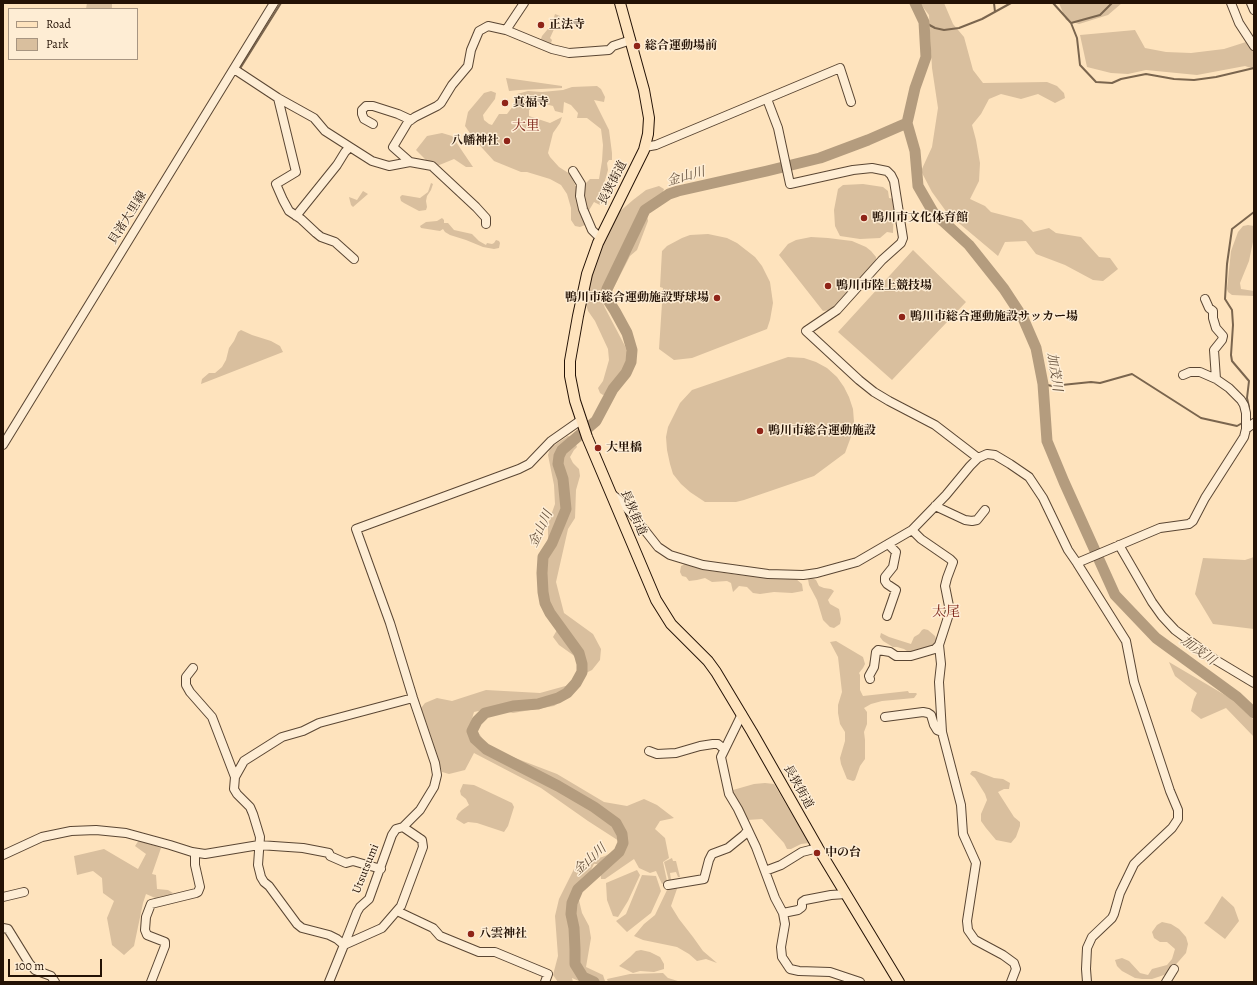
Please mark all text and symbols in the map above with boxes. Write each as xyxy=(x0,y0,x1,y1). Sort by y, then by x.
legend xyxy=(8,8,138,60)
text: Road xyxy=(46,16,71,32)
place label: 正法寺 xyxy=(549,18,585,32)
marker: 正法寺 xyxy=(536,20,546,30)
text: Park xyxy=(46,36,69,52)
place label: 総合運動場前 xyxy=(645,39,717,53)
marker: 総合運動場前 xyxy=(632,41,642,51)
place label: 真福寺 xyxy=(513,96,549,110)
marker: 真福寺 xyxy=(500,98,510,108)
district label: 大里 xyxy=(512,119,540,135)
place label: 八幡神社 xyxy=(451,134,499,148)
marker: 八幡神社 xyxy=(502,136,512,146)
street label: 長狭街道 xyxy=(596,158,630,208)
water label: 金山川 xyxy=(665,164,707,190)
street label: 貝渚大里線 xyxy=(106,189,150,247)
place label: 鴨川市文化体育館 xyxy=(872,211,968,225)
marker: 鴨川市文化体育館 xyxy=(859,213,869,223)
place label: 鴨川市陸上競技場 xyxy=(836,279,932,293)
marker: 鴨川市陸上競技場 xyxy=(823,281,833,291)
place label: 鴨川市総合運動施設野球場 xyxy=(565,291,709,305)
marker: 鴨川市総合運動施設野球場 xyxy=(712,293,722,303)
place label: 鴨川市総合運動施設サッカー場 xyxy=(910,310,1078,324)
marker: 鴨川市総合運動施設サッカー場 xyxy=(897,312,907,322)
water label: 加茂川 xyxy=(1043,352,1065,392)
place label: 鴨川市総合運動施設 xyxy=(768,424,876,438)
marker: 鴨川市総合運動施設 xyxy=(755,426,765,436)
place label: 大里橋 xyxy=(606,441,642,455)
marker: 大里橋 xyxy=(593,443,603,453)
street label: 長狭街道 xyxy=(617,488,649,538)
water label: 金山川 xyxy=(526,508,556,550)
district label: 太尾 xyxy=(932,605,960,621)
water label: 加茂川 xyxy=(1178,633,1218,669)
street label: 長狭街道 xyxy=(780,763,816,811)
water label: 金山川 xyxy=(570,841,610,879)
street label: Utsutsumi xyxy=(350,842,382,896)
place label: 中の台 xyxy=(825,846,861,860)
marker: 中の台 xyxy=(812,848,822,858)
place label: 八雲神社 xyxy=(479,927,527,941)
marker: 八雲神社 xyxy=(466,929,476,939)
scale bar xyxy=(10,951,104,977)
text: 100 m xyxy=(15,958,44,974)

